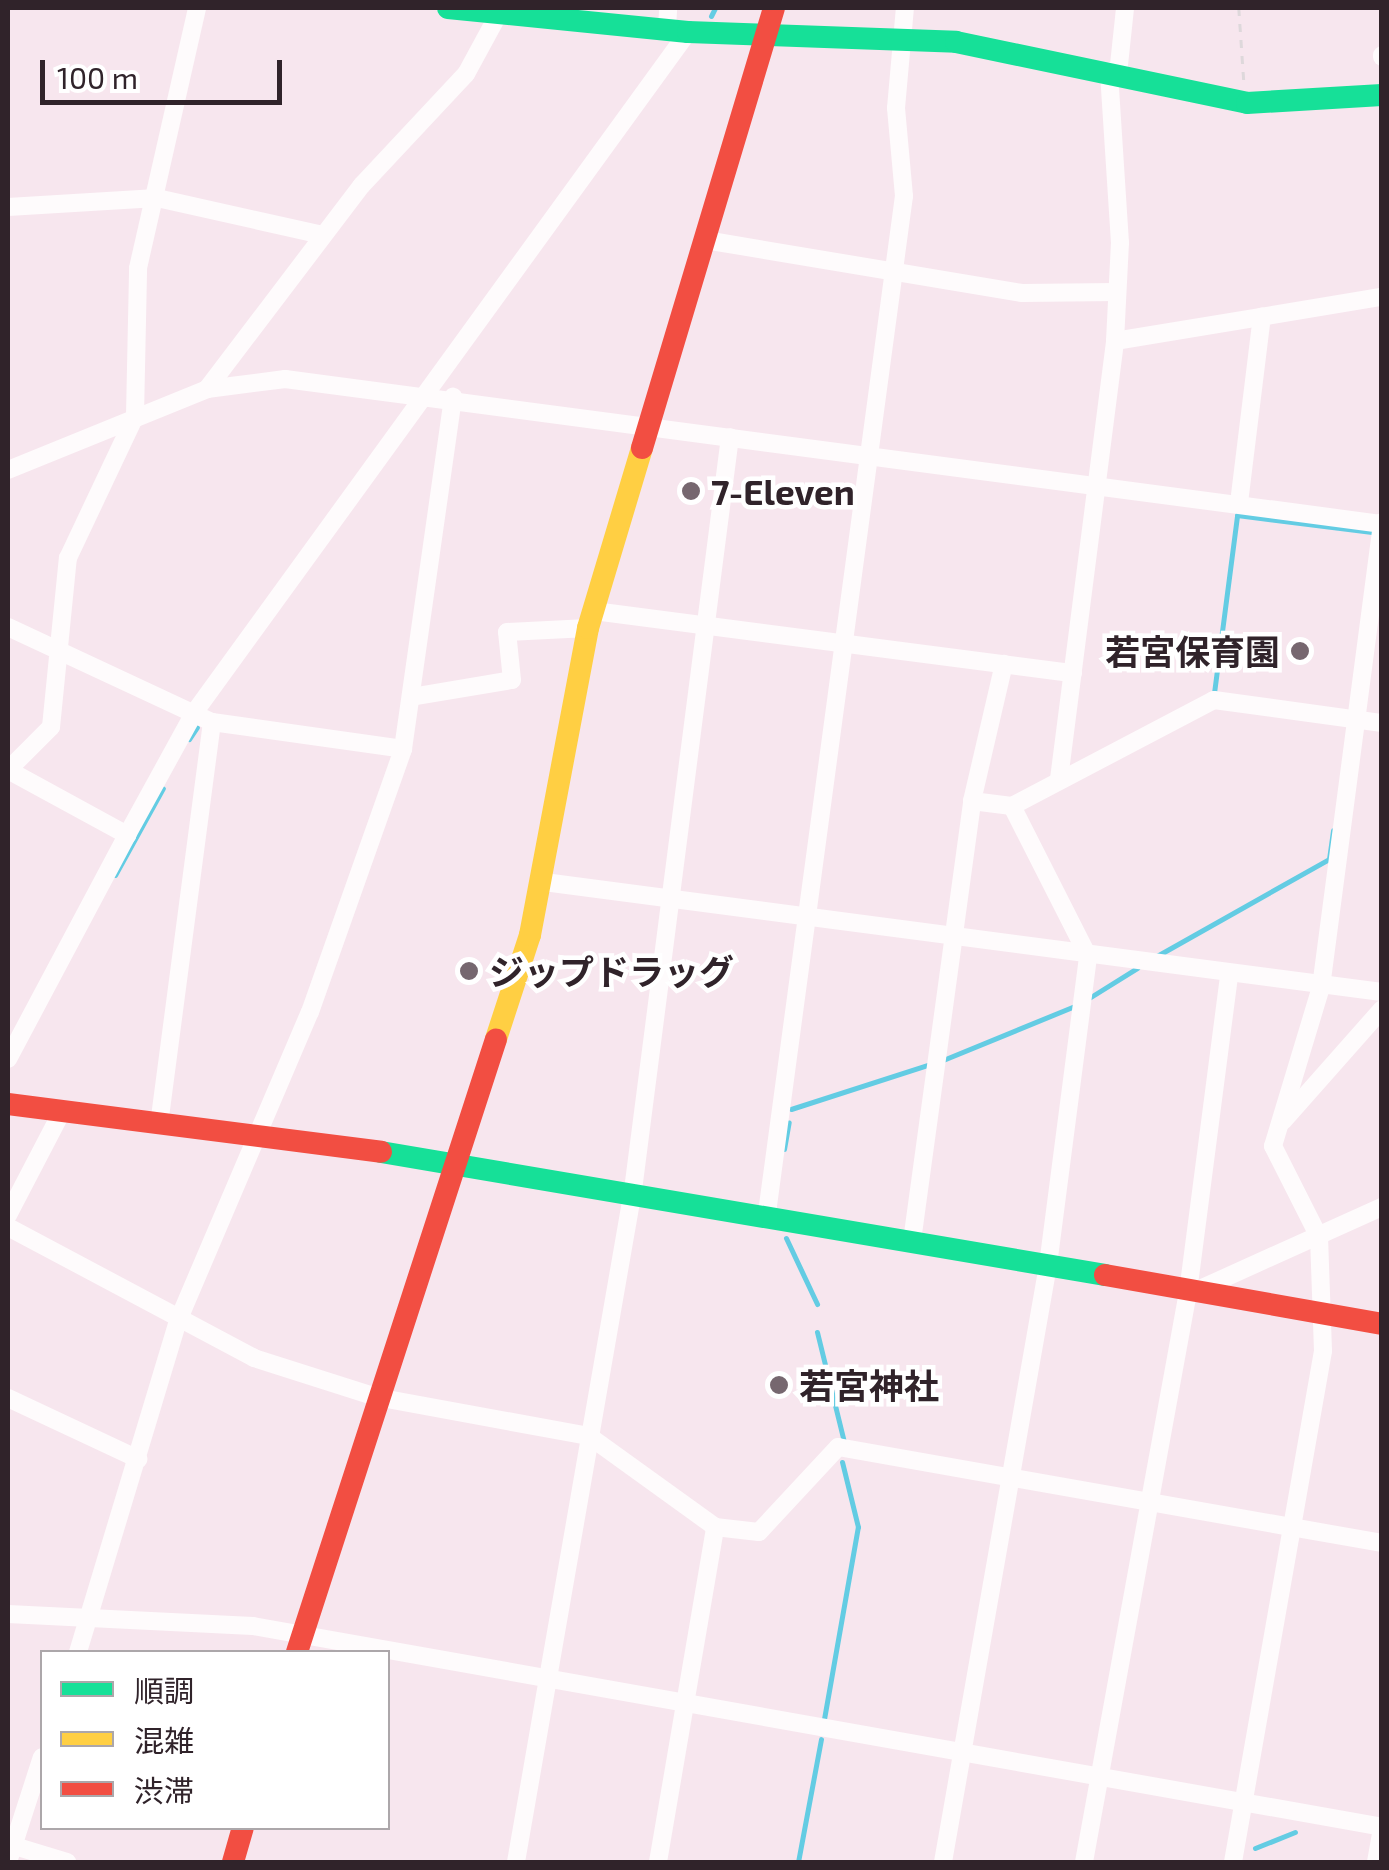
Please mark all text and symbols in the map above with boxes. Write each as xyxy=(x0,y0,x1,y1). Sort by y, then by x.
scale bar xyxy=(45,40,288,102)
text: 100 m xyxy=(57,59,138,95)
place label: 7-Eleven xyxy=(711,470,855,512)
marker: 7-Eleven xyxy=(680,480,702,502)
place label: 若宮保育園 xyxy=(1105,630,1280,672)
marker: 若宮保育園 xyxy=(1289,640,1311,662)
place label: ジップドラッグ xyxy=(489,950,734,992)
marker: ジップドラッグ xyxy=(458,960,480,982)
place label: 若宮神社 xyxy=(799,1364,939,1406)
marker: 若宮神社 xyxy=(768,1374,790,1396)
legend xyxy=(40,1650,390,1830)
text: 順調 xyxy=(134,1672,194,1708)
text: 混雑 xyxy=(134,1722,194,1758)
text: 渋滞 xyxy=(134,1772,194,1808)

